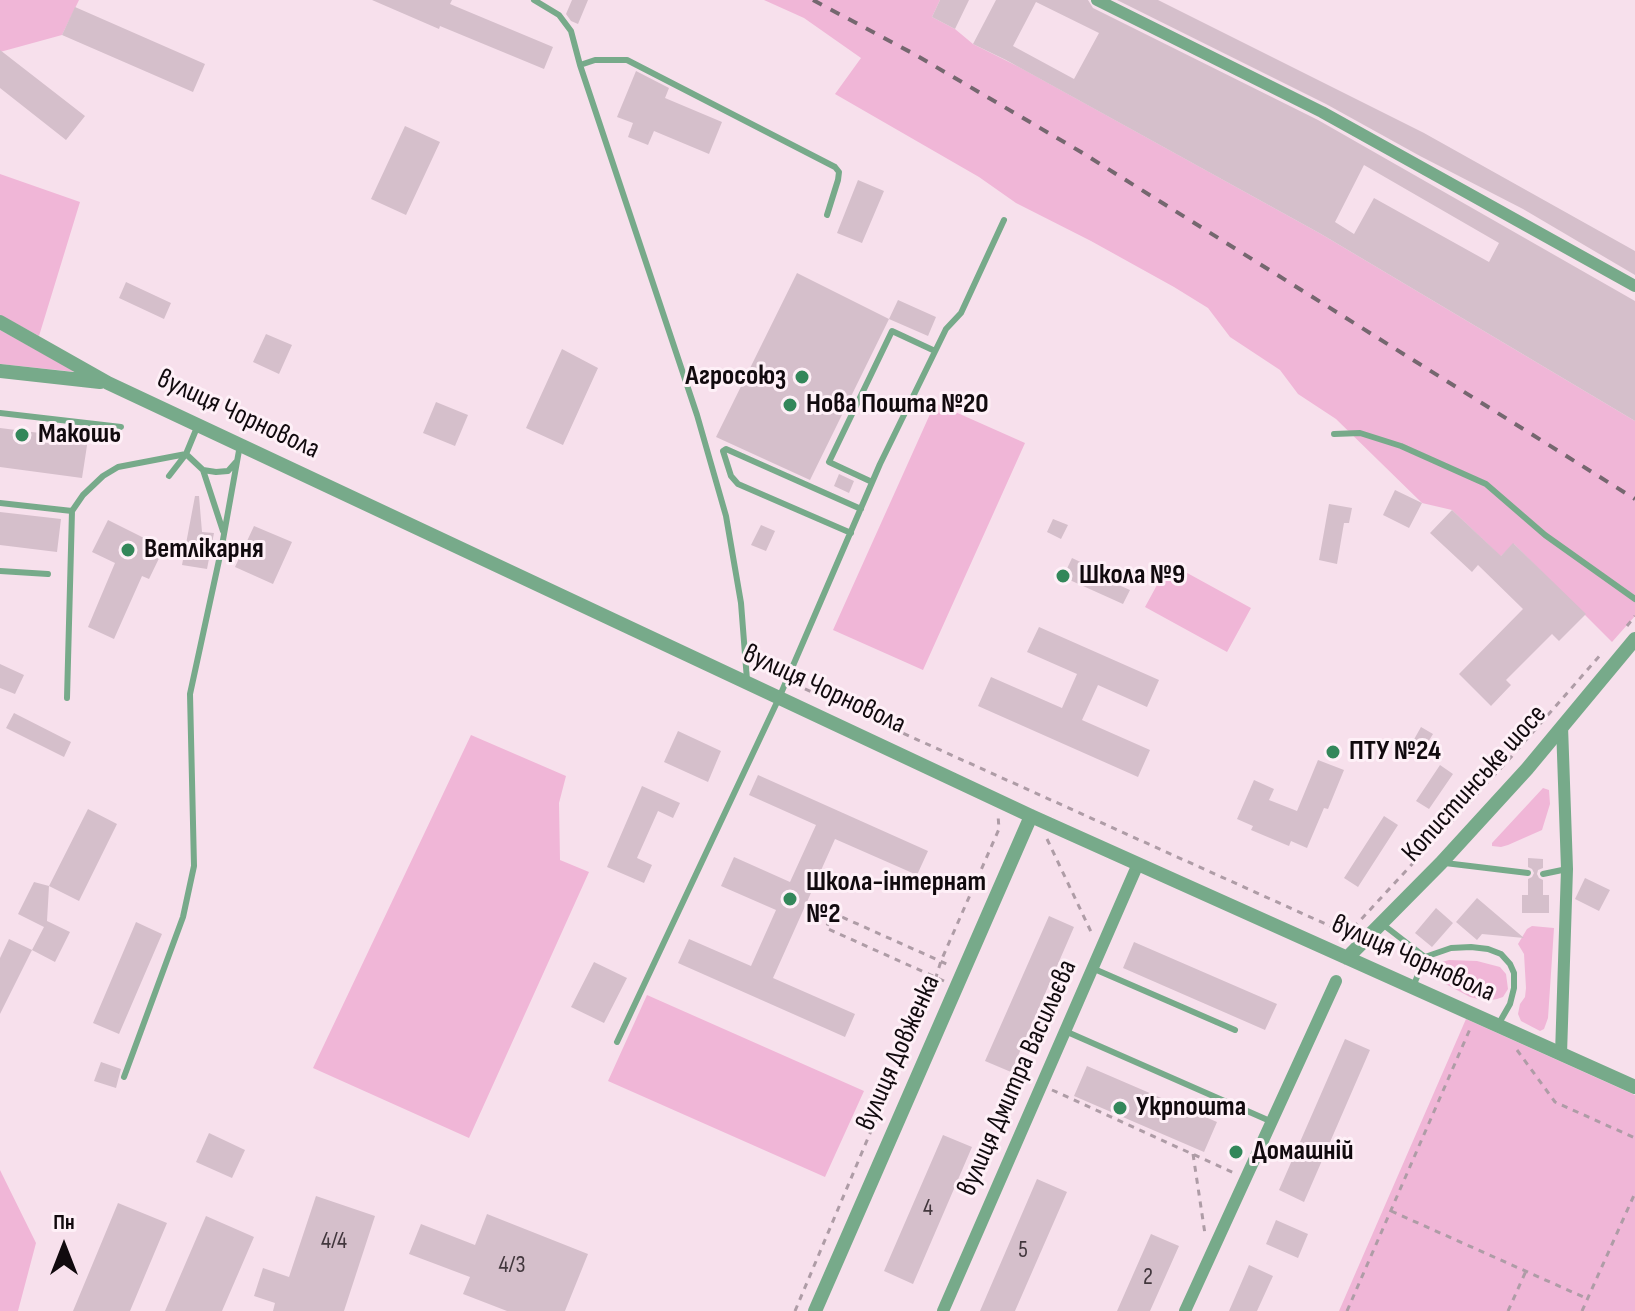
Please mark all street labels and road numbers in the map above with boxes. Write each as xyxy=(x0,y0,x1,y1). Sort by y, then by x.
street label: вулиця Чорновола xyxy=(151,363,325,467)
street label: вулиця Чорновола xyxy=(737,638,911,742)
street label: Копистинське шосе xyxy=(1396,698,1554,870)
street label: вулиця Чорновола xyxy=(1326,908,1500,1010)
street label: вулиця Дмитра Васильєва xyxy=(951,955,1085,1201)
street label: вулиця Довженка xyxy=(850,970,948,1136)

